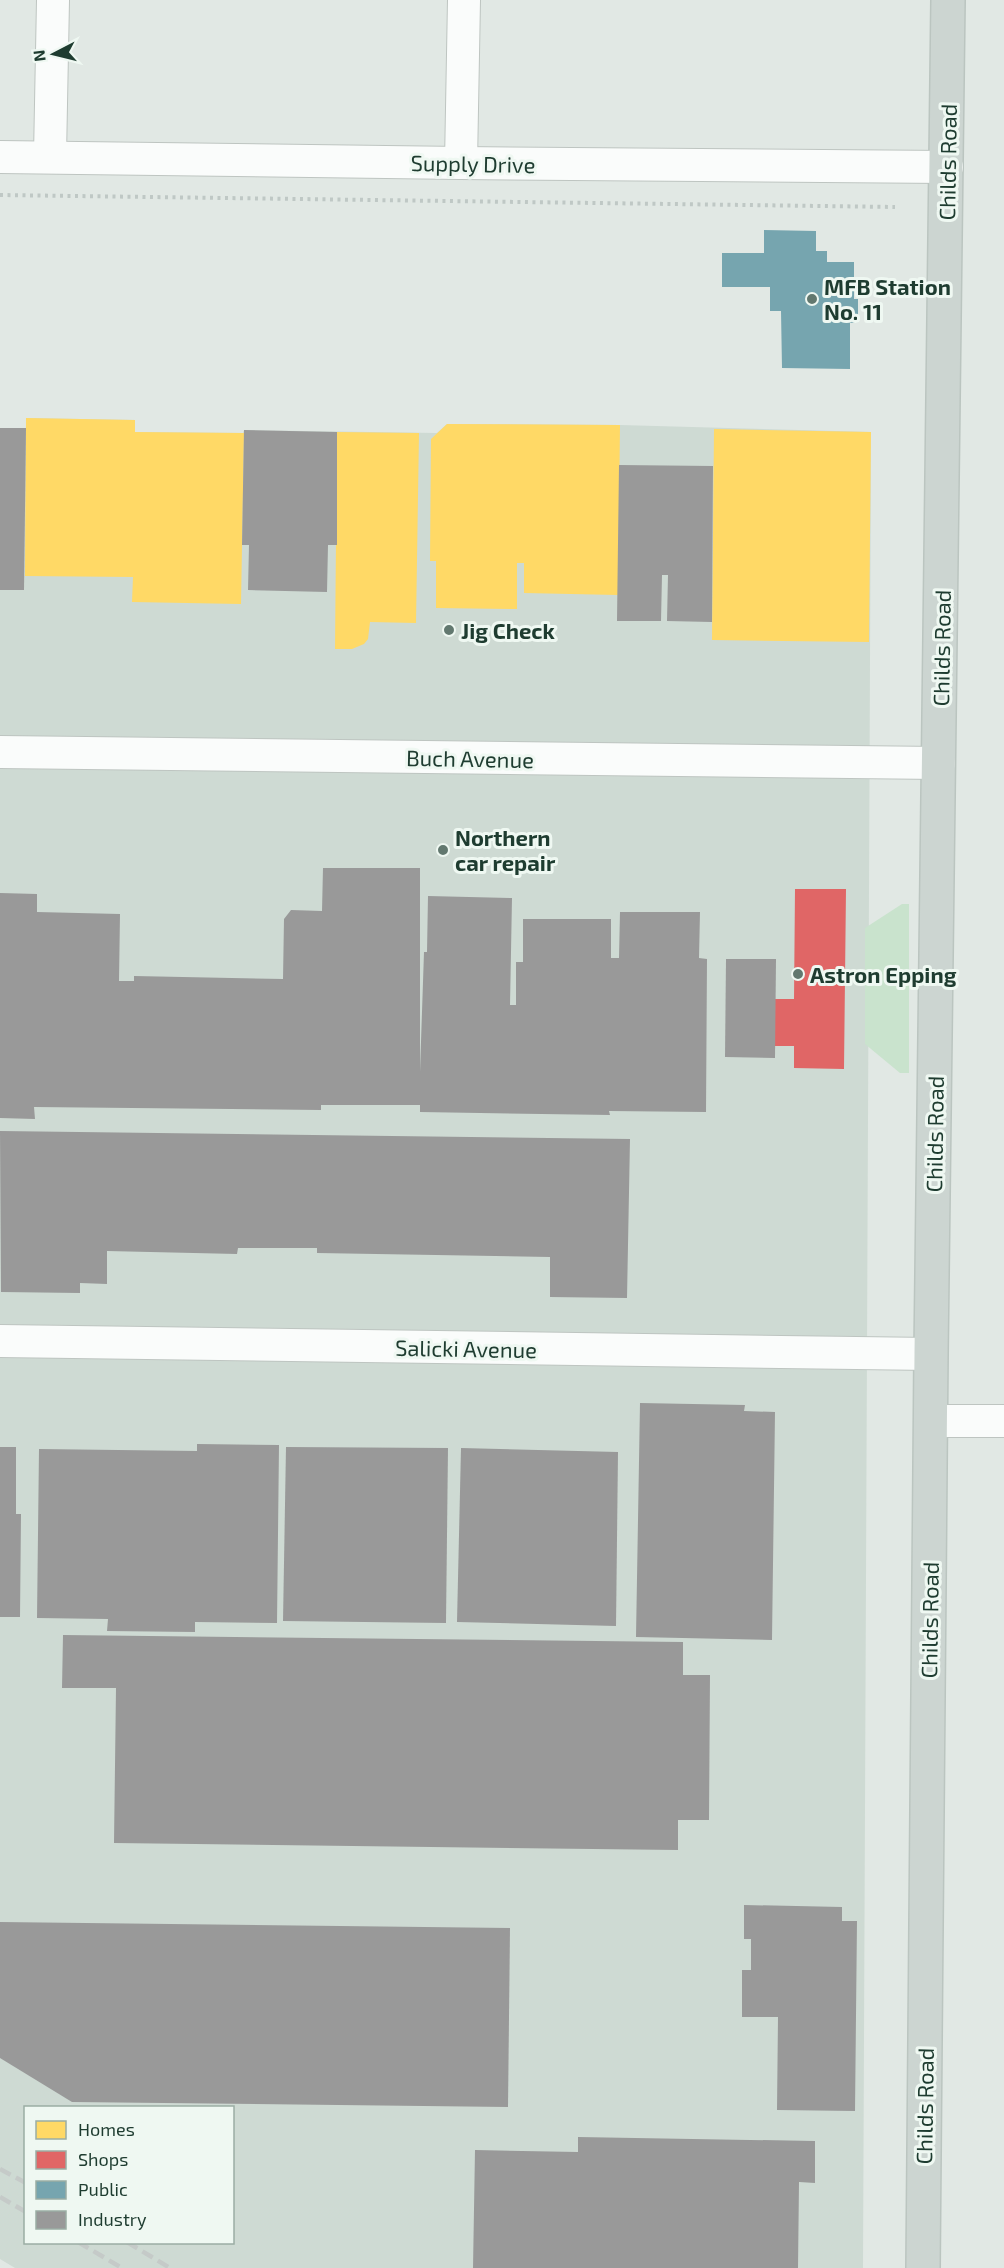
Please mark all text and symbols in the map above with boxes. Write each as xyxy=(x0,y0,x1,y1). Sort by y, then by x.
north arrow xyxy=(24,24,84,84)
text: N xyxy=(28,49,49,63)
street label: Childs Road xyxy=(933,103,961,221)
street label: Supply Drive xyxy=(410,149,536,177)
place label: MFB Station No. 11 xyxy=(824,273,951,324)
marker: MFB Station No. 11 xyxy=(805,292,819,306)
street label: Childs Road xyxy=(927,589,955,707)
place label: Jig Check xyxy=(461,617,556,643)
marker: Jig Check xyxy=(442,623,456,637)
street label: Buch Avenue xyxy=(406,744,534,772)
place label: Northern car repair xyxy=(455,824,556,875)
marker: Northern car repair xyxy=(436,843,450,857)
place label: Astron Epping xyxy=(810,961,957,987)
marker: Astron Epping xyxy=(791,967,805,981)
street label: Childs Road xyxy=(920,1075,948,1193)
street label: Salicki Avenue xyxy=(395,1334,537,1362)
street label: Childs Road xyxy=(915,1561,943,1679)
street label: Childs Road xyxy=(910,2047,938,2165)
legend xyxy=(24,2106,234,2244)
text: Homes xyxy=(78,2118,135,2140)
text: Shops xyxy=(78,2148,128,2170)
text: Public xyxy=(78,2178,128,2200)
text: Industry xyxy=(78,2208,147,2230)

